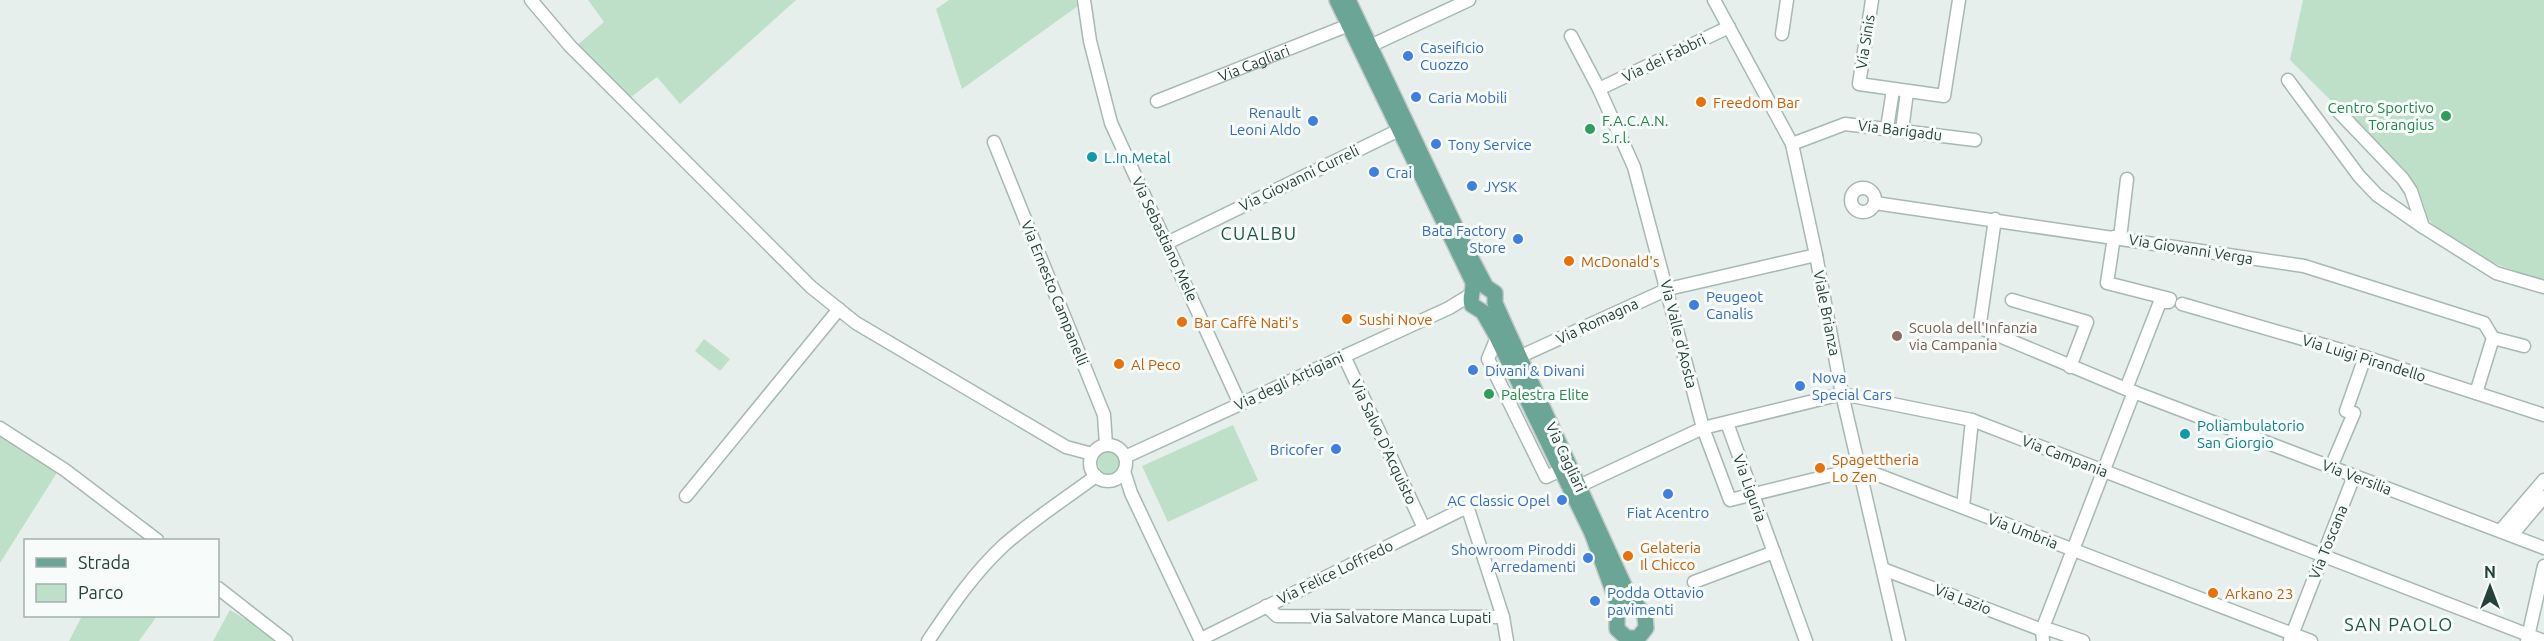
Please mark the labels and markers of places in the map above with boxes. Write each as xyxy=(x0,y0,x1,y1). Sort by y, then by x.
place label: Caseificio Cuozzo xyxy=(1420,39,1484,73)
marker: Caseificio Cuozzo xyxy=(1401,49,1415,63)
place label: Caria Mobili xyxy=(1428,89,1507,106)
marker: Caria Mobili xyxy=(1409,90,1423,104)
place label: Freedom Bar xyxy=(1713,94,1800,111)
marker: Freedom Bar xyxy=(1694,95,1708,109)
place label: Centro Sportivo Torangius xyxy=(2328,99,2434,133)
place label: Renault Leoni Aldo xyxy=(1229,104,1301,138)
marker: Centro Sportivo Torangius xyxy=(2439,109,2453,123)
place label: F.A.C.A.N. S.r.l. xyxy=(1602,112,1669,146)
marker: Renault Leoni Aldo xyxy=(1306,114,1320,128)
marker: F.A.C.A.N. S.r.l. xyxy=(1583,122,1597,136)
place label: Tony Service xyxy=(1448,136,1532,153)
marker: Tony Service xyxy=(1429,137,1443,151)
place label: L.In.Metal xyxy=(1104,149,1171,166)
marker: L.In.Metal xyxy=(1085,150,1099,164)
place label: Crai xyxy=(1386,164,1412,181)
marker: Crai xyxy=(1367,165,1381,179)
place label: JYSK xyxy=(1484,178,1517,195)
marker: JYSK xyxy=(1465,179,1479,193)
place label: Bata Factory Store xyxy=(1422,222,1506,256)
marker: Bata Factory Store xyxy=(1511,232,1525,246)
place label: McDonald's xyxy=(1581,253,1659,270)
marker: McDonald's xyxy=(1562,254,1576,268)
place label: Peugeot Canalis xyxy=(1706,288,1763,322)
marker: Peugeot Canalis xyxy=(1687,298,1701,312)
place label: Sushi Nove xyxy=(1359,311,1433,328)
marker: Sushi Nove xyxy=(1340,312,1354,326)
place label: Bar Caffè Nati's xyxy=(1194,314,1299,331)
marker: Bar Caffè Nati's xyxy=(1175,315,1189,329)
place label: Scuola dell'Infanzia via Campania xyxy=(1909,319,2037,353)
marker: Scuola dell'Infanzia via Campania xyxy=(1890,329,1904,343)
place label: Al Peco xyxy=(1131,356,1181,373)
marker: Al Peco xyxy=(1112,357,1126,371)
place label: Divani & Divani xyxy=(1485,362,1585,379)
marker: Divani & Divani xyxy=(1466,363,1480,377)
place label: Nova Special Cars xyxy=(1812,369,1892,403)
marker: Nova Special Cars xyxy=(1793,379,1807,393)
place label: Palestra Elite xyxy=(1501,386,1589,403)
marker: Palestra Elite xyxy=(1482,387,1496,401)
place label: Poliambulatorio San Giorgio xyxy=(2197,417,2305,451)
marker: Poliambulatorio San Giorgio xyxy=(2178,427,2192,441)
place label: Bricofer xyxy=(1270,441,1324,458)
marker: Bricofer xyxy=(1329,442,1343,456)
place label: Spagettheria Lo Zen xyxy=(1832,451,1919,485)
marker: Spagettheria Lo Zen xyxy=(1813,461,1827,475)
marker: Fiat Acentro xyxy=(1661,487,1675,501)
place label: AC Classic Opel xyxy=(1447,492,1550,509)
marker: AC Classic Opel xyxy=(1555,493,1569,507)
place label: Fiat Acentro xyxy=(1627,504,1709,521)
place label: Gelateria Il Chicco xyxy=(1640,539,1701,573)
place label: Showroom Piroddi Arredamenti xyxy=(1451,541,1576,575)
marker: Gelateria Il Chicco xyxy=(1621,549,1635,563)
marker: Showroom Piroddi Arredamenti xyxy=(1581,551,1595,565)
place label: Podda Ottavio pavimenti xyxy=(1607,584,1704,618)
place label: Arkano 23 xyxy=(2225,585,2293,602)
marker: Arkano 23 xyxy=(2206,586,2220,600)
marker: Podda Ottavio pavimenti xyxy=(1588,594,1602,608)

